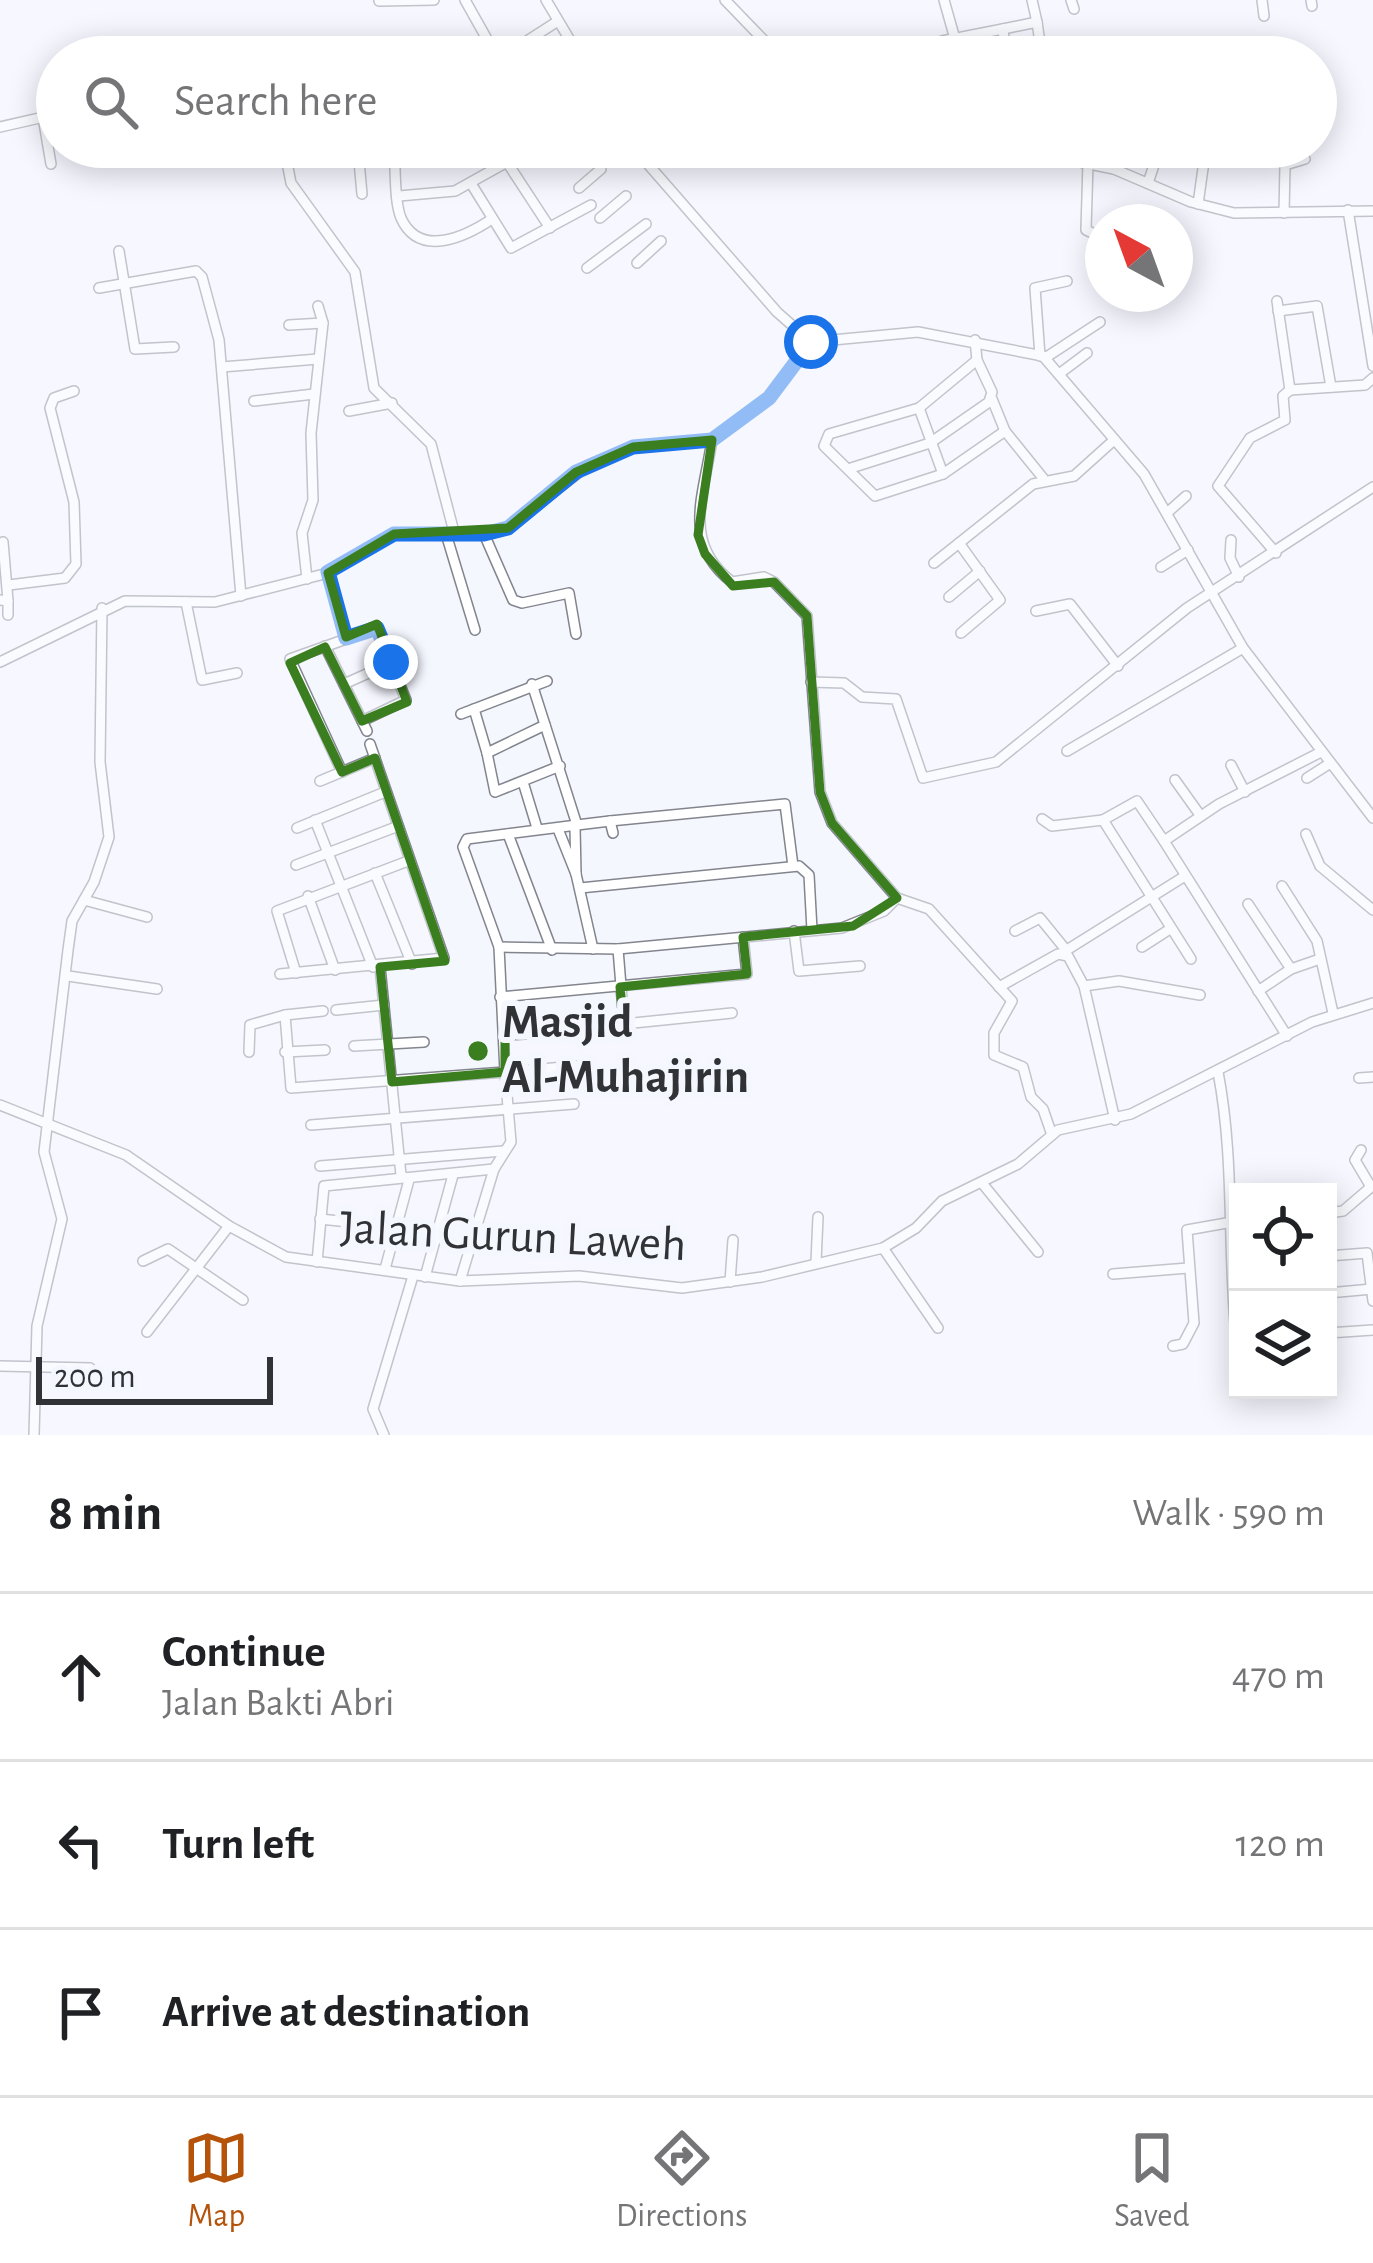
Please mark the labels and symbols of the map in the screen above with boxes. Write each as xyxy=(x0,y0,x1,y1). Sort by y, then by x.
north arrow xyxy=(1085,204,1193,312)
route start xyxy=(784,315,838,369)
route end xyxy=(364,635,418,689)
place label: Masjid Al-Muhajirin xyxy=(502,999,749,1102)
marker: Masjid Al-Muhajirin xyxy=(465,1038,491,1064)
street label: Jalan Gurun Laweh xyxy=(339,1204,687,1270)
scale bar xyxy=(36,1351,273,1404)

